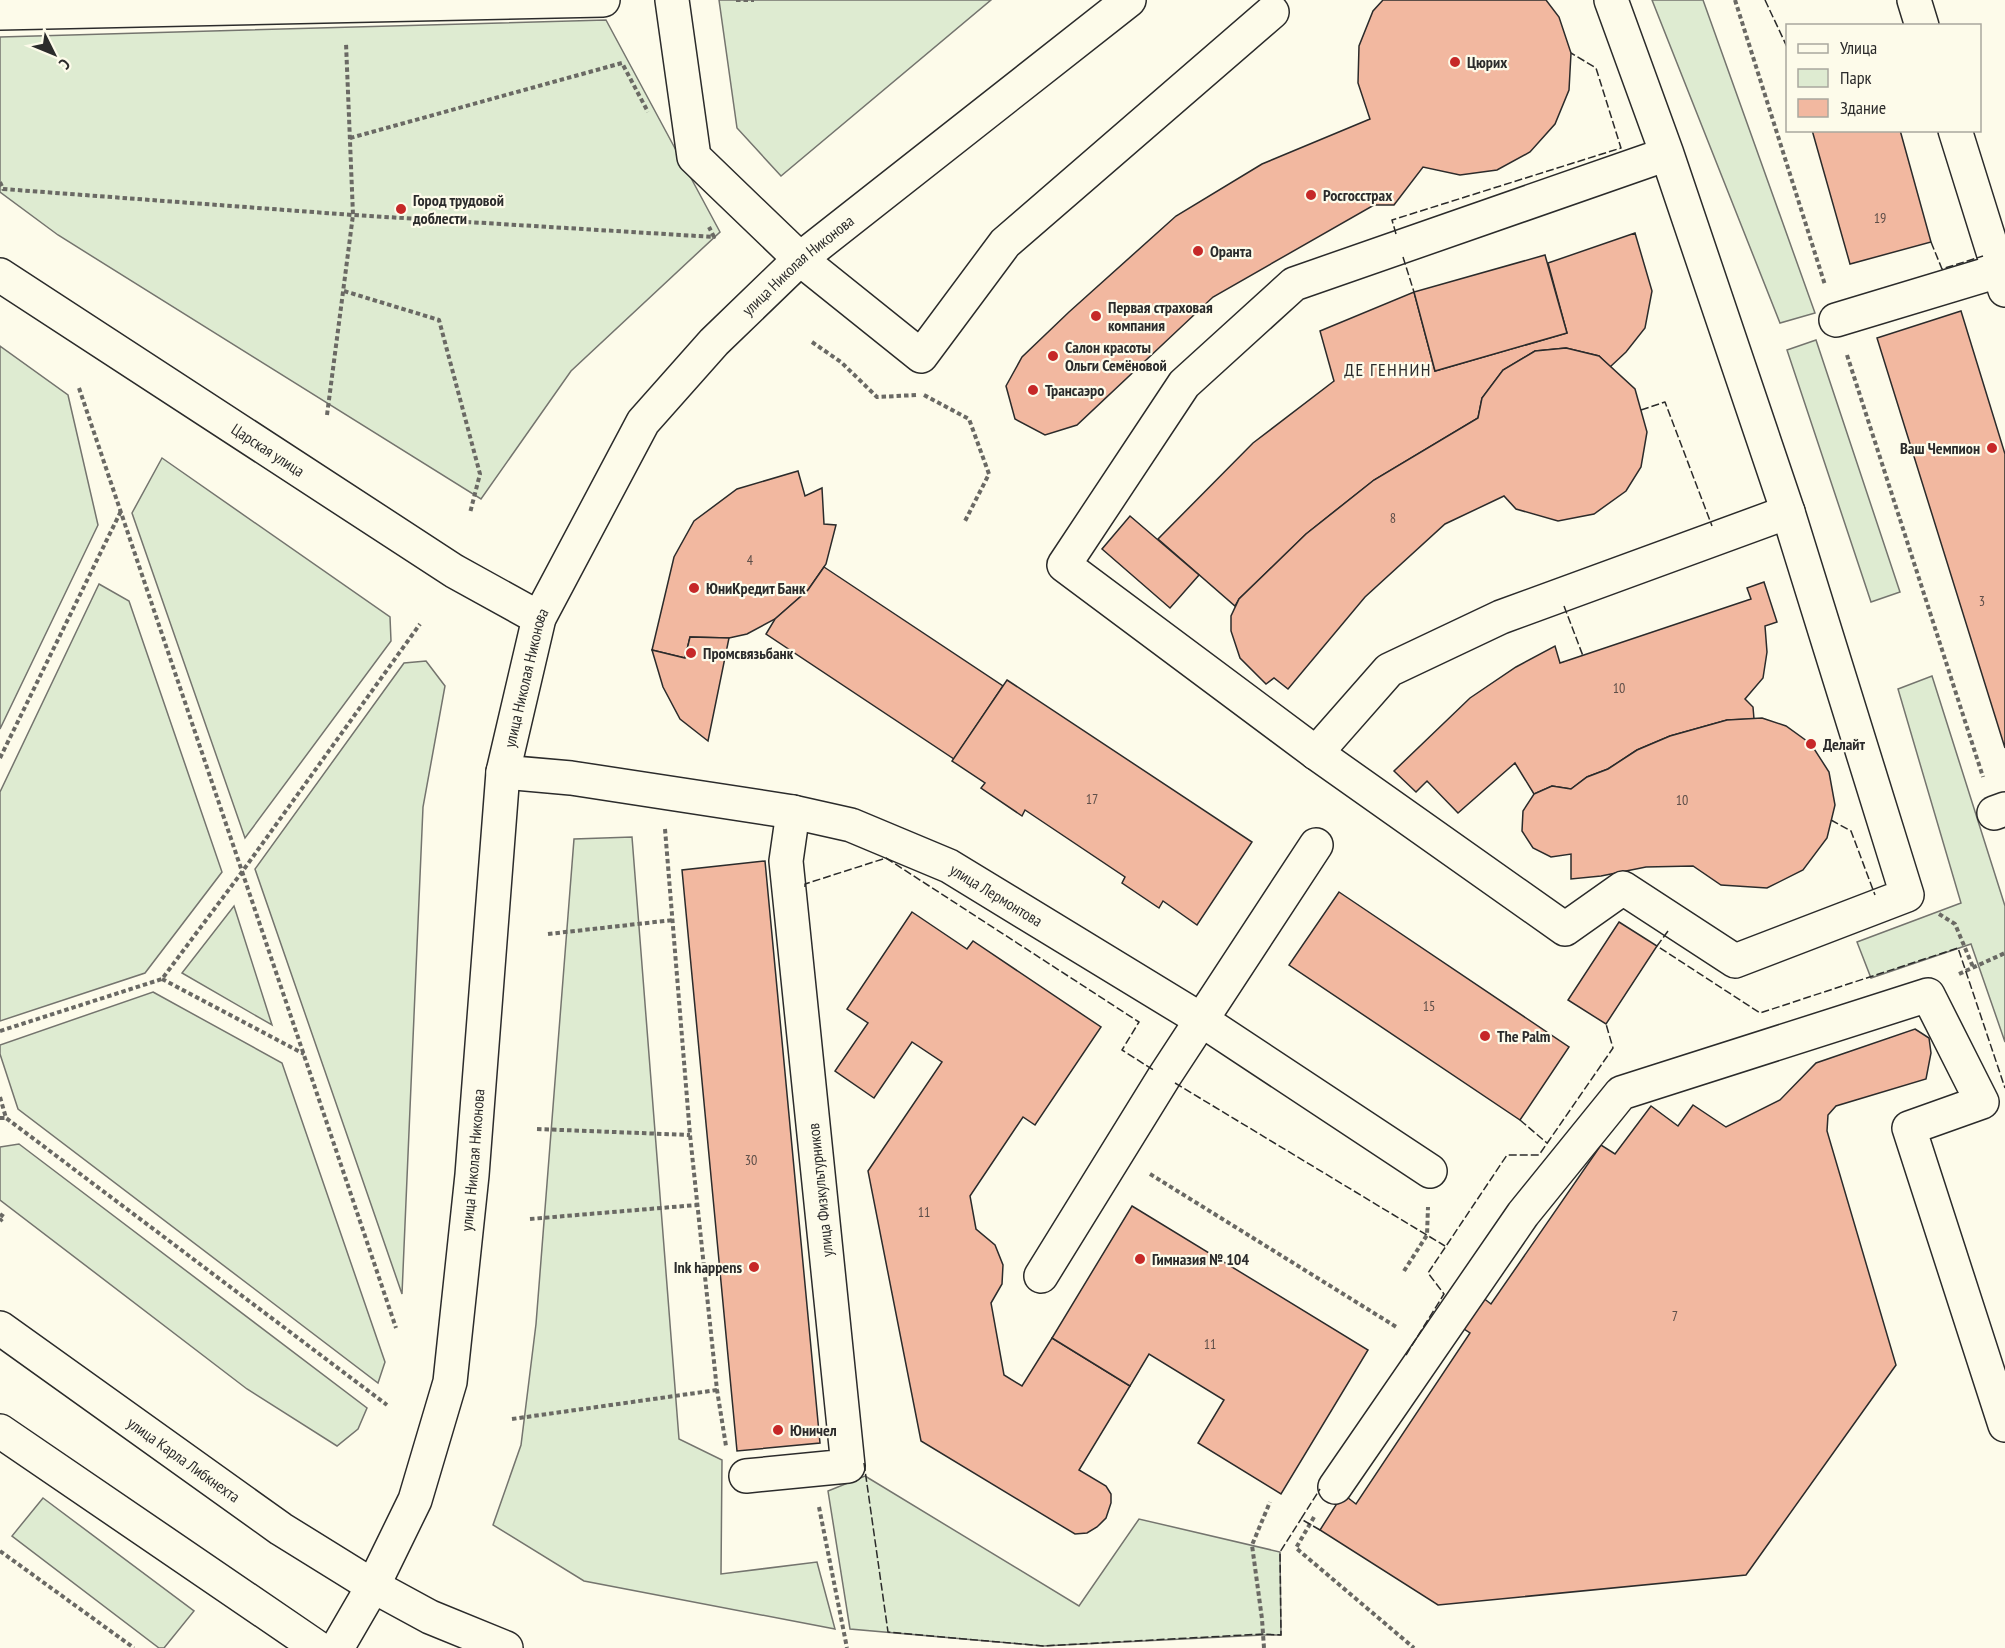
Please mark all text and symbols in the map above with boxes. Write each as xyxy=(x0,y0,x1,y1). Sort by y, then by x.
north arrow xyxy=(24,24,84,84)
legend xyxy=(1786,24,1981,132)
text: Улица xyxy=(1840,36,1877,59)
place label: Цюрих xyxy=(1467,52,1507,72)
text: С xyxy=(55,55,75,74)
marker: Цюрих xyxy=(1448,55,1462,69)
text: Парк xyxy=(1840,66,1871,89)
text: Здание xyxy=(1840,96,1886,119)
place label: Росгосстрах xyxy=(1323,185,1392,205)
marker: Росгосстрах xyxy=(1304,188,1318,202)
place label: Город трудовой доблести xyxy=(412,190,504,228)
marker: Город трудовой доблести xyxy=(394,202,408,216)
house number: 19 xyxy=(1874,209,1886,227)
street label: улица Николая Никонова xyxy=(738,211,858,320)
place label: Оранта xyxy=(1210,241,1252,261)
marker: Оранта xyxy=(1191,244,1205,258)
place label: Первая страховая компания xyxy=(1108,297,1213,335)
marker: Первая страховая компания xyxy=(1089,309,1103,323)
place label: Салон красоты Ольги Семёновой xyxy=(1065,337,1167,375)
marker: Салон красоты Ольги Семёновой xyxy=(1046,349,1060,363)
district label: ДЕ ГЕННИН xyxy=(1344,358,1432,381)
place label: Трансаэро xyxy=(1045,380,1104,400)
marker: Трансаэро xyxy=(1026,383,1040,397)
street label: Царская улица xyxy=(228,419,308,481)
place label: Ваш Чемпион xyxy=(1900,438,1980,458)
marker: Ваш Чемпион xyxy=(1985,441,1999,455)
house number: 8 xyxy=(1390,509,1396,527)
house number: 4 xyxy=(747,551,754,569)
place label: ЮниКредит Банк xyxy=(706,578,806,598)
marker: ЮниКредит Банк xyxy=(687,581,701,595)
house number: 3 xyxy=(1979,592,1985,610)
street label: улица Николая Никонова xyxy=(499,604,553,749)
place label: Промсвязьбанк xyxy=(703,643,794,663)
marker: Промсвязьбанк xyxy=(684,646,698,660)
house number: 10 xyxy=(1613,679,1625,697)
place label: Делайт xyxy=(1823,734,1865,754)
marker: Делайт xyxy=(1804,737,1818,751)
house number: 17 xyxy=(1086,790,1098,808)
house number: 10 xyxy=(1676,791,1688,809)
street label: улица Лермонтова xyxy=(946,859,1046,931)
house number: 15 xyxy=(1423,997,1435,1015)
place label: The Palm xyxy=(1497,1026,1550,1046)
marker: The Palm xyxy=(1478,1029,1492,1043)
street label: улица Николая Никонова xyxy=(456,1088,489,1232)
street label: улица Физкультурников xyxy=(803,1122,837,1258)
house number: 30 xyxy=(745,1151,757,1169)
house number: 11 xyxy=(918,1203,930,1221)
place label: Гимназия № 104 xyxy=(1152,1249,1249,1269)
marker: Гимназия № 104 xyxy=(1133,1252,1147,1266)
place label: Ink happens xyxy=(674,1257,742,1277)
marker: Ink happens xyxy=(747,1260,761,1274)
house number: 7 xyxy=(1672,1307,1678,1325)
house number: 11 xyxy=(1204,1335,1216,1353)
street label: улица Карла Либкнехта xyxy=(124,1413,244,1506)
place label: Юничел xyxy=(790,1420,837,1440)
marker: Юничел xyxy=(771,1423,785,1437)

